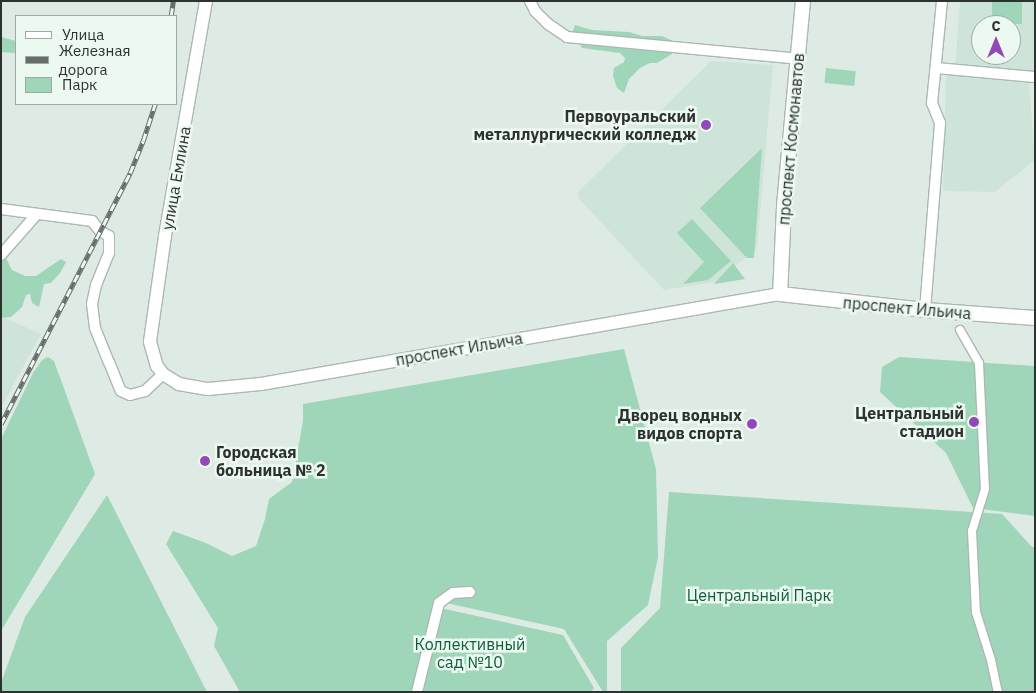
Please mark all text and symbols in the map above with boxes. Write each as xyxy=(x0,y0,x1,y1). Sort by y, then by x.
legend xyxy=(15,15,178,105)
north arrow xyxy=(971,15,1021,65)
text: С xyxy=(991,17,1001,35)
text: Улица xyxy=(62,25,104,44)
text: Железная дорога xyxy=(59,41,130,79)
street label: проспект Космонавтов xyxy=(774,52,808,226)
text: Парк xyxy=(62,75,97,94)
place label: Первоуральский металлургический колледж xyxy=(473,106,696,144)
marker: Первоуральский металлургический колледж xyxy=(700,119,712,131)
street label: улица Емлина xyxy=(157,125,195,231)
street label: проспект Ильича xyxy=(842,293,972,323)
street label: проспект Ильича xyxy=(394,328,524,370)
place label: Центральный стадион xyxy=(855,403,964,441)
place label: Дворец водных видов спорта xyxy=(618,405,742,443)
marker: Центральный стадион xyxy=(968,416,980,428)
marker: Дворец водных видов спорта xyxy=(746,418,758,430)
place label: Городская больница № 2 xyxy=(216,442,326,480)
marker: Городская больница № 2 xyxy=(198,454,212,468)
park label: Центральный Парк xyxy=(687,585,831,605)
park label: Коллективный сад №10 xyxy=(414,634,526,672)

